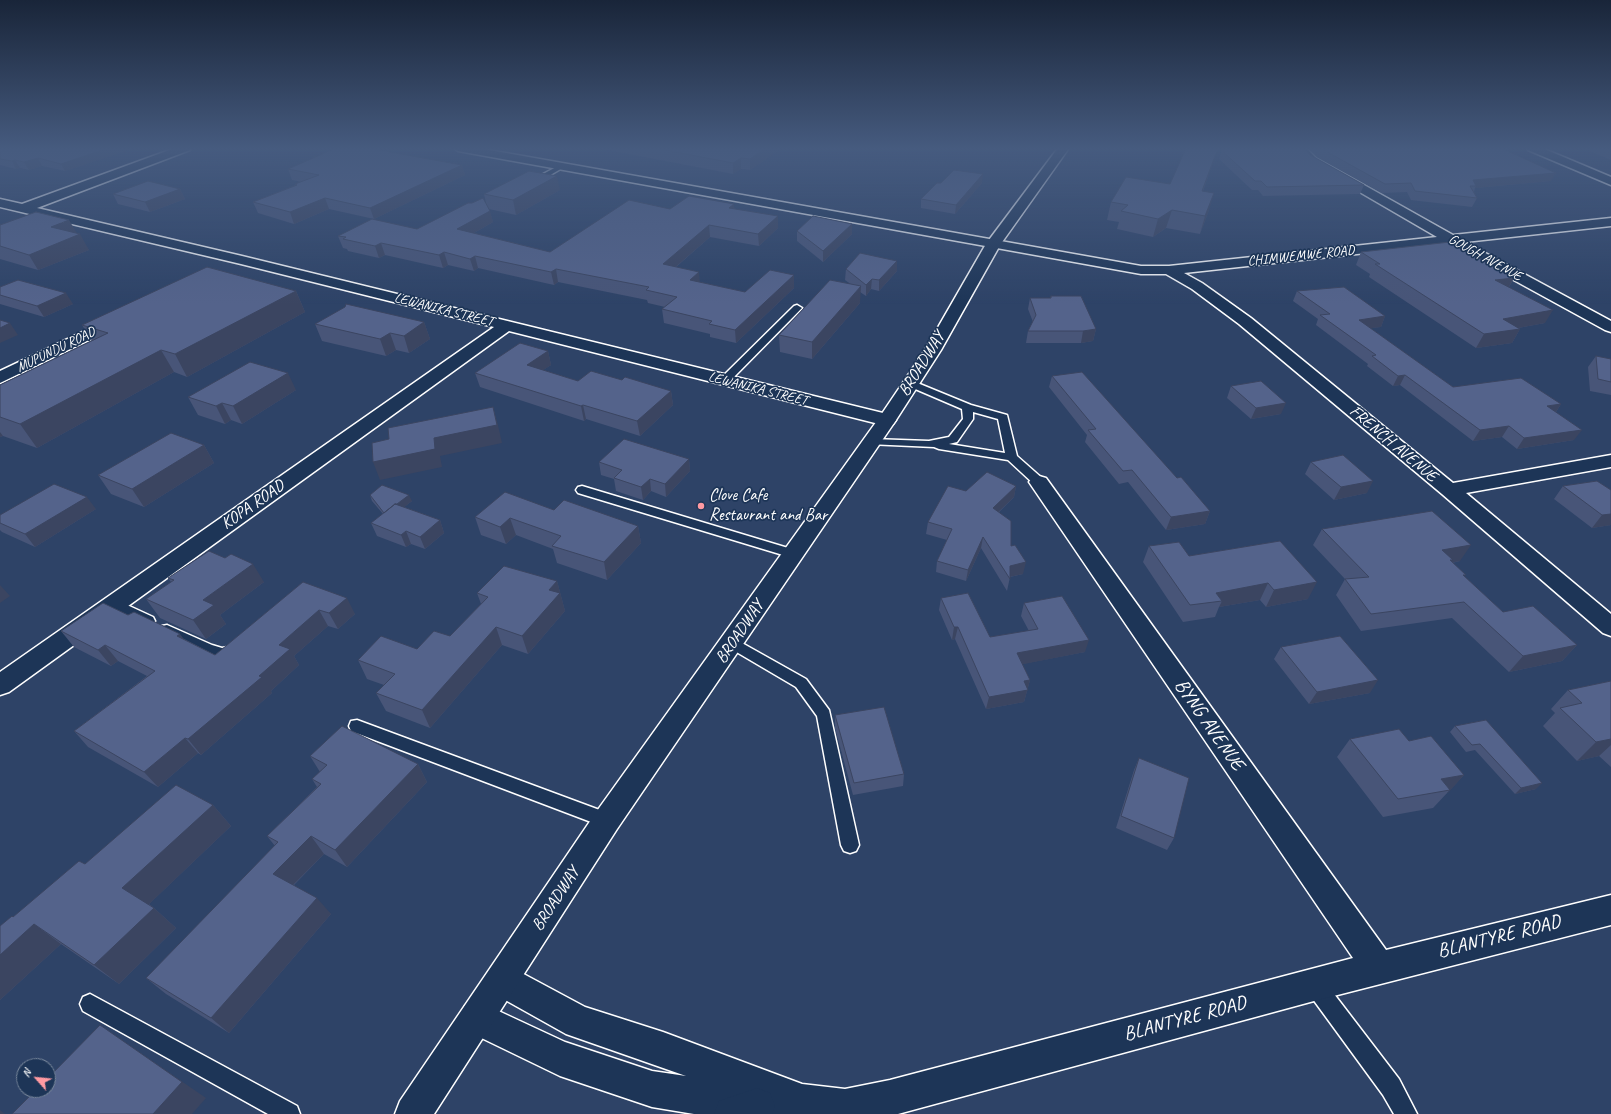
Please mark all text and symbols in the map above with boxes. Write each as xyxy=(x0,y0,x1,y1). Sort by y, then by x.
street label: GOUGH AVENUE xyxy=(1445,231,1525,285)
street label: CHIMWEMWE ROAD xyxy=(1247,242,1355,270)
street label: LEWANIKA STREET xyxy=(393,290,495,330)
street label: MUPUNDU ROAD xyxy=(14,324,98,376)
street label: BROADWAY xyxy=(894,328,950,400)
street label: LEWANIKA STREET xyxy=(707,369,809,409)
street label: FRENCH AVENUE xyxy=(1345,401,1441,487)
street label: KOPA ROAD xyxy=(217,476,289,534)
place label: Clove Cafe Restaurant and Bar xyxy=(709,486,827,526)
marker: Clove Cafe Restaurant and Bar xyxy=(696,501,706,511)
street label: BROADWAY xyxy=(711,596,769,668)
street label: BYNG AVENUE xyxy=(1169,675,1249,775)
street label: BROADWAY xyxy=(528,863,584,935)
street label: BLANTYRE ROAD xyxy=(1435,910,1563,964)
street label: BLANTYRE ROAD xyxy=(1121,991,1249,1047)
north arrow xyxy=(16,1058,56,1098)
text: N xyxy=(18,1067,34,1079)

